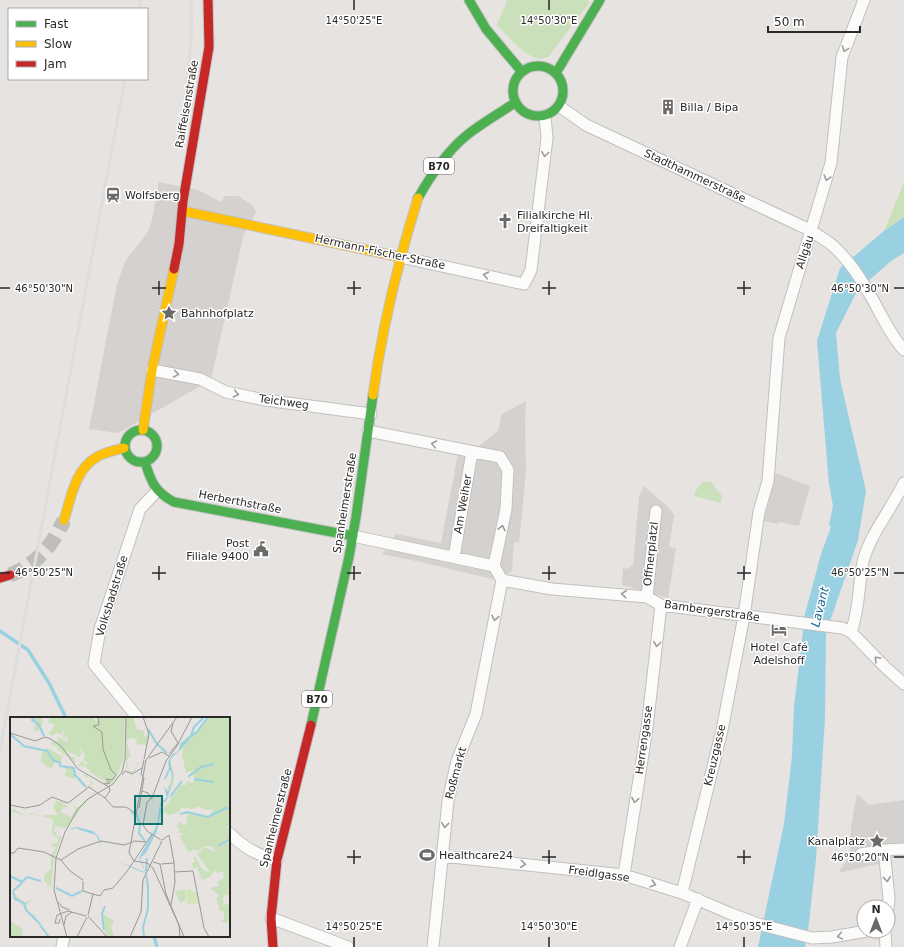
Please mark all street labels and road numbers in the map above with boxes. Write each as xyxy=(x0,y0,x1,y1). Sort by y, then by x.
street label: Raiffeisenstraße xyxy=(173,59,201,149)
street label: Stadthammerstraße xyxy=(642,147,748,205)
road number: B70 xyxy=(424,158,454,174)
street label: Hermann-Fischer-Straße xyxy=(314,232,447,272)
street label: Allgäu xyxy=(794,234,816,270)
street label: Teichweg xyxy=(257,392,310,412)
street label: Spanheimerstraße xyxy=(331,452,359,554)
street label: Am Weiher xyxy=(451,473,475,535)
street label: Herberthstraße xyxy=(197,488,283,516)
street label: Offnerplatzl xyxy=(641,521,661,587)
street label: Volksbadstraße xyxy=(93,554,131,638)
street label: Bambergerstraße xyxy=(663,598,761,624)
road number: B70 xyxy=(302,691,332,707)
street label: Herrengasse xyxy=(633,705,655,775)
street label: Kreuzgasse xyxy=(702,723,728,787)
street label: Roßmarkt xyxy=(443,745,469,801)
street label: Spanheimerstraße xyxy=(257,767,295,869)
street label: Freidlgasse xyxy=(568,863,631,885)

